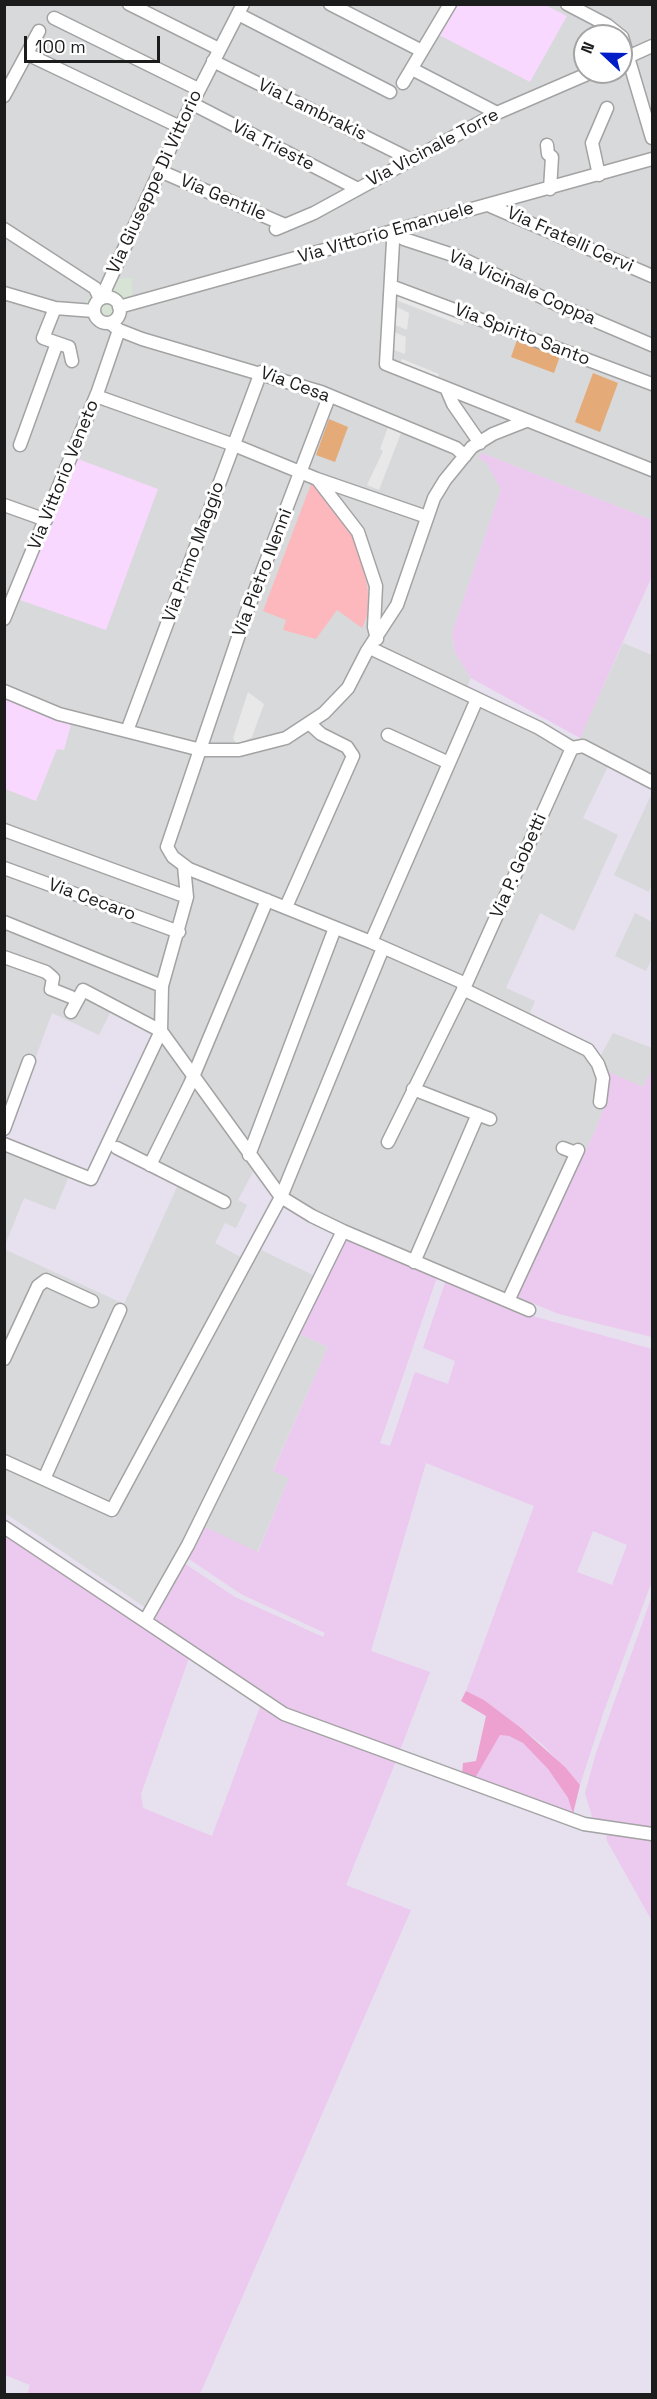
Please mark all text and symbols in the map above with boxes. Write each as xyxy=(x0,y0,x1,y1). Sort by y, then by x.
scale bar xyxy=(27,24,164,62)
north arrow xyxy=(573,24,633,84)
text: 100 m xyxy=(35,35,86,58)
text: N xyxy=(576,39,599,57)
street label: Via Lambrakis xyxy=(254,74,370,146)
street label: Via Giuseppe Di Vittorio xyxy=(103,87,207,277)
street label: Via Vicinale Torre xyxy=(363,104,503,192)
street label: Via Trieste xyxy=(228,116,318,176)
street label: Via Gentile xyxy=(177,170,269,226)
street label: Via Vittorio Emanuele xyxy=(296,198,476,268)
street label: Via Fratelli Cervi xyxy=(503,202,637,278)
street label: Via Vicinale Coppa xyxy=(445,246,599,330)
street label: Via Spirito Santo xyxy=(451,299,593,371)
street label: Via Cesa xyxy=(257,362,333,408)
street label: Via Vittorio Veneto xyxy=(24,397,104,553)
street label: Via Primo Maggio xyxy=(159,479,229,625)
street label: Via Pietro Nenni xyxy=(229,506,297,640)
street label: Via P. Gobetti xyxy=(486,810,552,922)
street label: Via Cecaro xyxy=(45,874,139,926)

